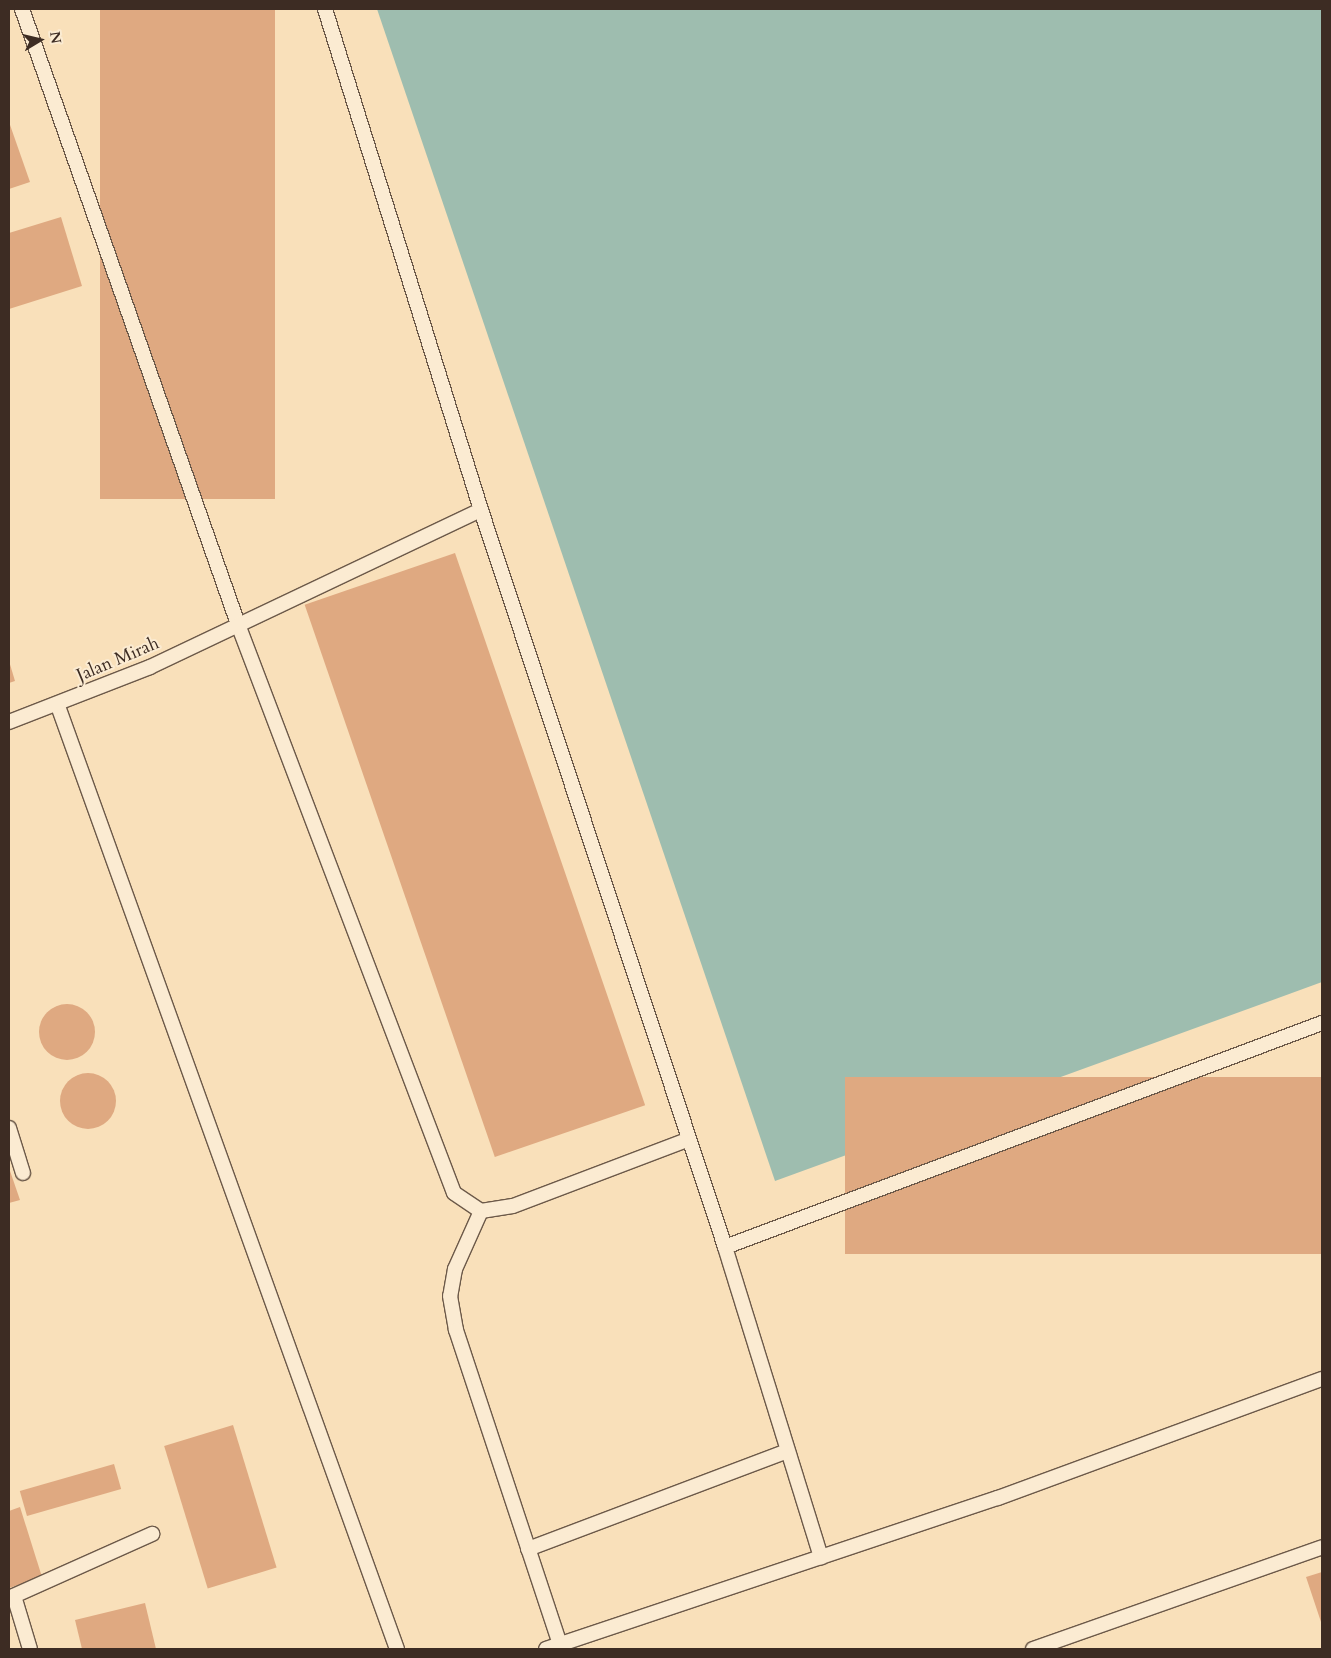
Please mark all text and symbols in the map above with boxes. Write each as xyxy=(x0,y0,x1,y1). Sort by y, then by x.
north arrow xyxy=(15,15,65,65)
text: N xyxy=(45,30,66,45)
street label: Jalan Mirah xyxy=(73,633,163,687)

